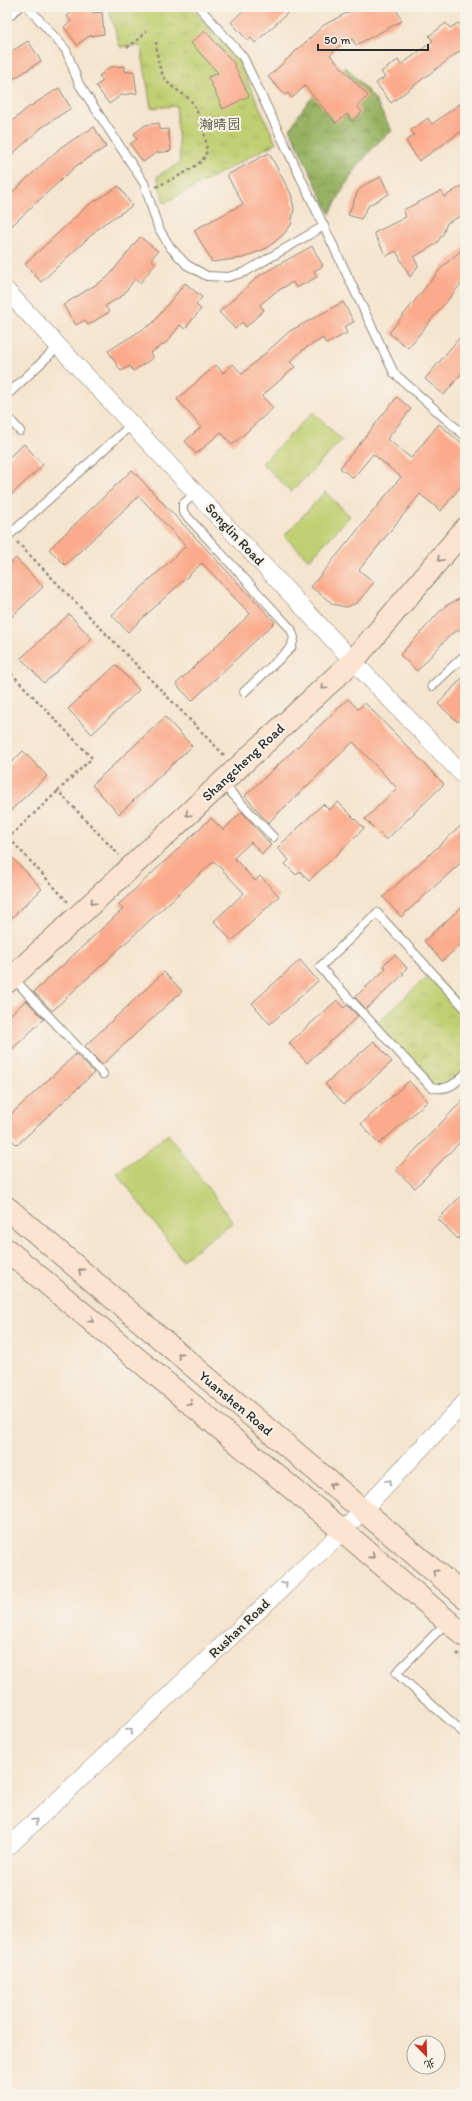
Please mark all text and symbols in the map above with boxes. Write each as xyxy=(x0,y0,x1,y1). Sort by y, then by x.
scale bar xyxy=(318,26,428,52)
text: 50 m xyxy=(324,33,350,47)
park label: 瀚晴园 xyxy=(199,116,241,133)
street label: Songlin Road xyxy=(201,500,268,569)
one-way arrow xyxy=(437,554,444,561)
one-way arrow xyxy=(322,683,329,690)
street label: Shangcheng Road xyxy=(199,720,288,805)
one-way arrow xyxy=(185,809,193,816)
one-way arrow xyxy=(90,897,98,905)
one-way arrow xyxy=(78,1268,86,1276)
one-way arrow xyxy=(86,1315,93,1322)
one-way arrow xyxy=(177,1353,185,1360)
street label: Yuanshen Road xyxy=(195,1367,277,1440)
one-way arrow xyxy=(186,1399,193,1406)
one-way arrow xyxy=(384,1479,392,1487)
one-way arrow xyxy=(330,1482,337,1489)
one-way arrow xyxy=(367,1552,375,1559)
one-way arrow xyxy=(433,1569,440,1576)
one-way arrow xyxy=(280,1581,288,1589)
street label: Rushan Road xyxy=(205,1595,274,1662)
one-way arrow xyxy=(125,1729,132,1736)
one-way arrow xyxy=(30,1818,38,1826)
north arrow xyxy=(406,2035,446,2075)
text: 北 xyxy=(422,2056,437,2072)

